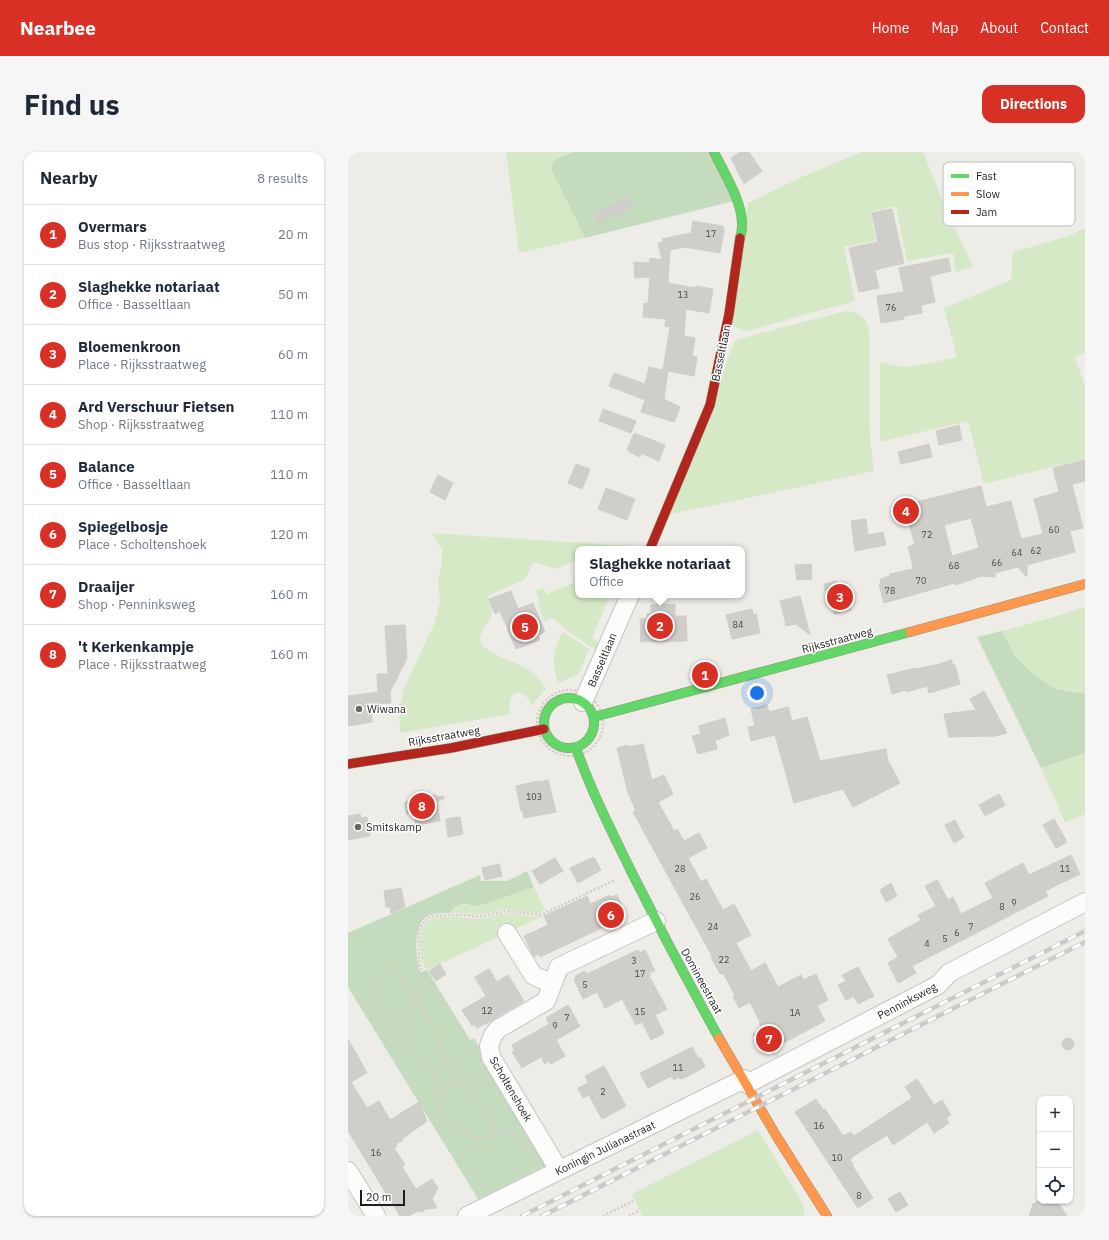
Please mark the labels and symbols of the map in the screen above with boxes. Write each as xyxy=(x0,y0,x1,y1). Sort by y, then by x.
legend xyxy=(943,162,1075,226)
text: Fast xyxy=(976,169,997,183)
text: Slow xyxy=(976,187,1000,201)
text: Jam xyxy=(976,205,997,219)
house number: 17 xyxy=(706,228,716,239)
house number: 13 xyxy=(678,289,688,300)
house number: 76 xyxy=(886,302,896,313)
street label: Basseltlaan xyxy=(708,323,734,383)
pin: 4 xyxy=(893,496,919,526)
house number: 60 xyxy=(1049,524,1059,535)
house number: 72 xyxy=(922,529,932,540)
house number: 62 xyxy=(1031,545,1041,556)
house number: 64 xyxy=(1012,547,1022,558)
house number: 66 xyxy=(992,557,1002,568)
house number: 68 xyxy=(949,560,959,571)
house number: 70 xyxy=(916,575,926,586)
pin: 3 xyxy=(827,582,853,612)
house number: 78 xyxy=(885,585,895,596)
pin: 2 xyxy=(647,611,673,641)
pin: 5 xyxy=(512,612,538,642)
house number: 84 xyxy=(733,619,743,630)
street label: Rijksstraatweg xyxy=(800,624,874,656)
street label: Basseltlaan xyxy=(584,631,620,689)
pin: 1 xyxy=(692,660,718,690)
your location xyxy=(747,683,767,703)
place label: Wiwana xyxy=(367,702,406,716)
marker: Wiwana xyxy=(354,704,364,714)
street label: Rijksstraatweg xyxy=(407,723,481,749)
pin: 8 xyxy=(409,791,435,821)
house number: 103 xyxy=(526,791,542,802)
place label: Smitskamp xyxy=(366,820,422,834)
marker: Smitskamp xyxy=(353,822,363,832)
house number: 28 xyxy=(675,863,685,874)
house number: 11 xyxy=(1060,863,1070,874)
house number: 26 xyxy=(690,891,700,902)
house number: 9 xyxy=(1011,897,1017,908)
pin: 6 xyxy=(598,900,624,930)
house number: 8 xyxy=(999,901,1005,912)
house number: 24 xyxy=(708,921,718,932)
house number: 7 xyxy=(968,921,974,932)
house number: 6 xyxy=(954,927,960,938)
house number: 5 xyxy=(942,933,948,944)
house number: 4 xyxy=(924,938,930,949)
street label: Domineestraat xyxy=(678,946,726,1016)
house number: 22 xyxy=(719,954,729,965)
house number: 3 xyxy=(631,955,637,966)
house number: 17 xyxy=(635,968,645,979)
house number: 5 xyxy=(582,979,588,990)
street label: Penninksweg xyxy=(875,979,939,1022)
house number: 12 xyxy=(482,1005,492,1016)
house number: 15 xyxy=(635,1006,645,1017)
house number: 1A xyxy=(789,1007,801,1018)
house number: 7 xyxy=(564,1012,570,1023)
house number: 9 xyxy=(552,1020,558,1031)
pin: 7 xyxy=(756,1024,782,1054)
street label: Scholtenshoek xyxy=(487,1054,535,1124)
house number: 11 xyxy=(673,1062,683,1073)
house number: 2 xyxy=(600,1086,606,1097)
street label: Koningin Julianastraat xyxy=(553,1118,658,1178)
house number: 16 xyxy=(814,1120,824,1131)
house number: 16 xyxy=(371,1147,381,1158)
house number: 10 xyxy=(832,1152,842,1163)
scale bar xyxy=(360,1188,405,1207)
house number: 8 xyxy=(856,1190,862,1201)

